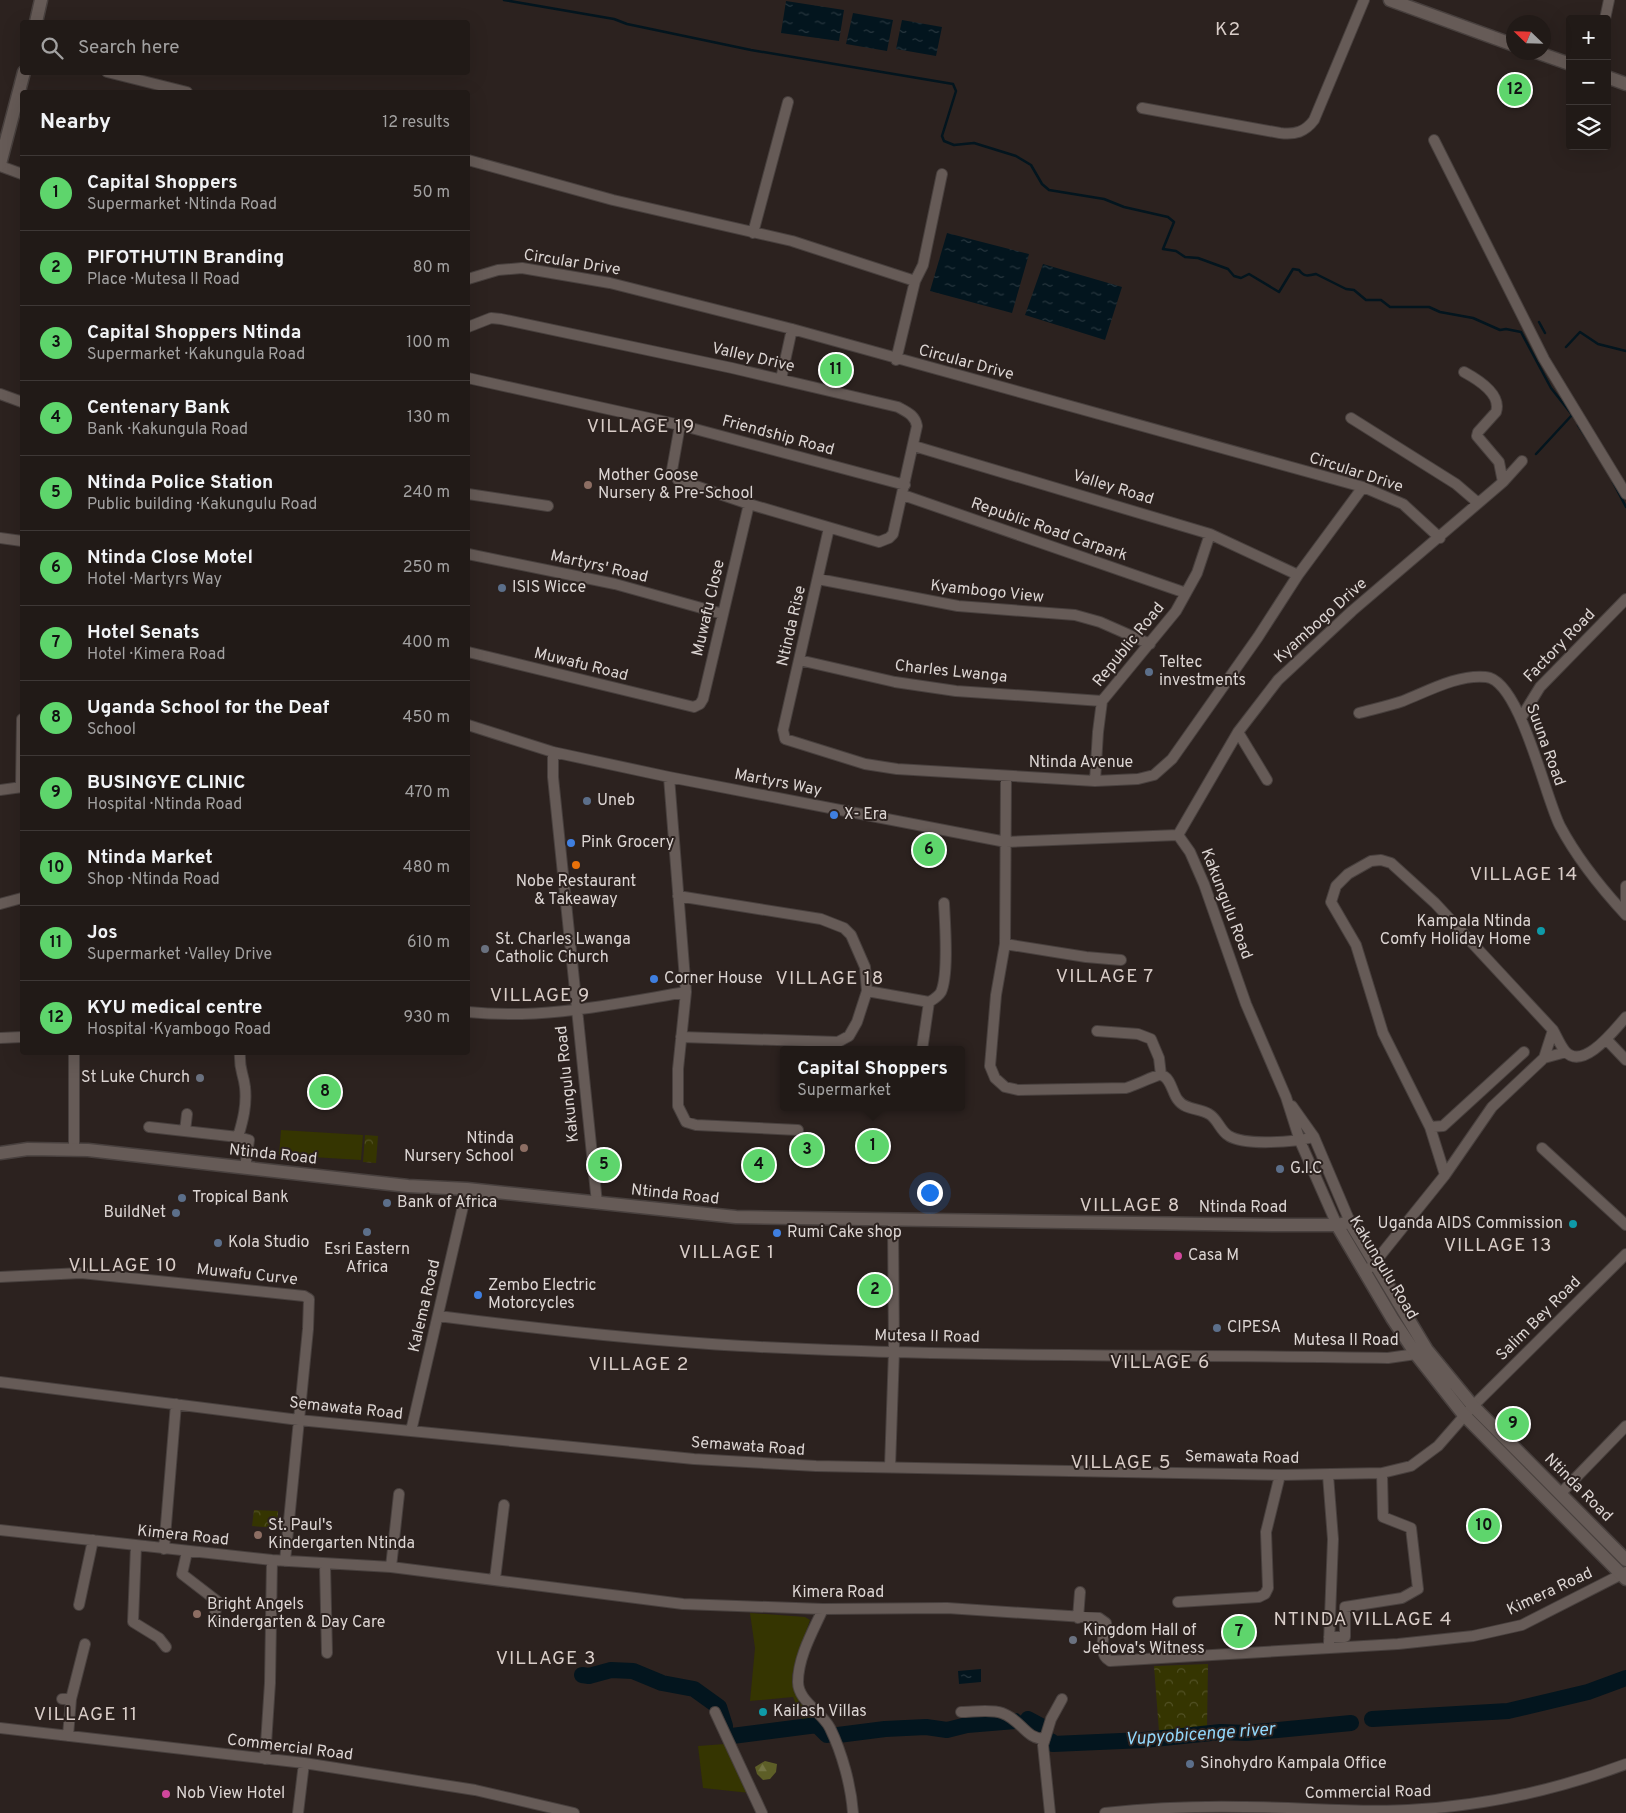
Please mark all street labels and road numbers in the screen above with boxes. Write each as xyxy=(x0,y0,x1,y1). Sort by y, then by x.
street label: Circular Drive xyxy=(522,245,622,281)
street label: Valley Drive xyxy=(710,339,796,377)
street label: Circular Drive xyxy=(916,341,1016,385)
street label: Friendship Road xyxy=(720,411,836,461)
street label: Circular Drive xyxy=(1306,448,1406,498)
street label: Valley Road xyxy=(1070,466,1156,510)
street label: Republic Road Carpark xyxy=(968,494,1130,566)
street label: Martyrs' Road xyxy=(548,546,650,588)
street label: Muwafu Close xyxy=(688,558,730,658)
street label: Kyambogo Drive xyxy=(1270,574,1372,668)
street label: Kyambogo View xyxy=(929,576,1045,608)
street label: Ntinda Rise xyxy=(773,584,811,668)
street label: Republic Road xyxy=(1089,599,1169,691)
street label: Factory Road xyxy=(1520,605,1600,687)
street label: Muwafu Road xyxy=(532,644,630,686)
street label: Charles Lwanga xyxy=(894,656,1008,688)
street label: Suuna Road xyxy=(1521,701,1569,789)
street label: Ntinda Avenue xyxy=(1029,753,1133,773)
street label: Martyrs Way xyxy=(733,765,823,801)
street label: Kakungulu Road xyxy=(1196,846,1256,962)
street label: Kakungulu Road xyxy=(552,1025,584,1143)
street label: Ntinda Road xyxy=(228,1140,318,1170)
street label: Ntinda Road xyxy=(630,1180,720,1210)
street label: Ntinda Road xyxy=(1199,1198,1287,1218)
street label: Kakungulu Road xyxy=(1344,1213,1422,1323)
street label: Kalema Road xyxy=(405,1258,445,1354)
street label: Muwafu Curve xyxy=(195,1260,299,1290)
street label: Salim Bey Road xyxy=(1492,1272,1586,1366)
street label: Mutesa II Road xyxy=(874,1326,980,1348)
street label: Mutesa II Road xyxy=(1293,1331,1399,1351)
street label: Semawata Road xyxy=(288,1393,404,1425)
street label: Semawata Road xyxy=(690,1433,806,1461)
street label: Semawata Road xyxy=(1185,1447,1299,1469)
street label: Ntinda Road xyxy=(1540,1450,1616,1526)
street label: Kimera Road xyxy=(136,1521,230,1551)
street label: Kimera Road xyxy=(1504,1563,1596,1621)
street label: Kimera Road xyxy=(792,1583,884,1603)
street label: Commercial Road xyxy=(226,1730,354,1766)
street label: Commercial Road xyxy=(1304,1782,1432,1804)

